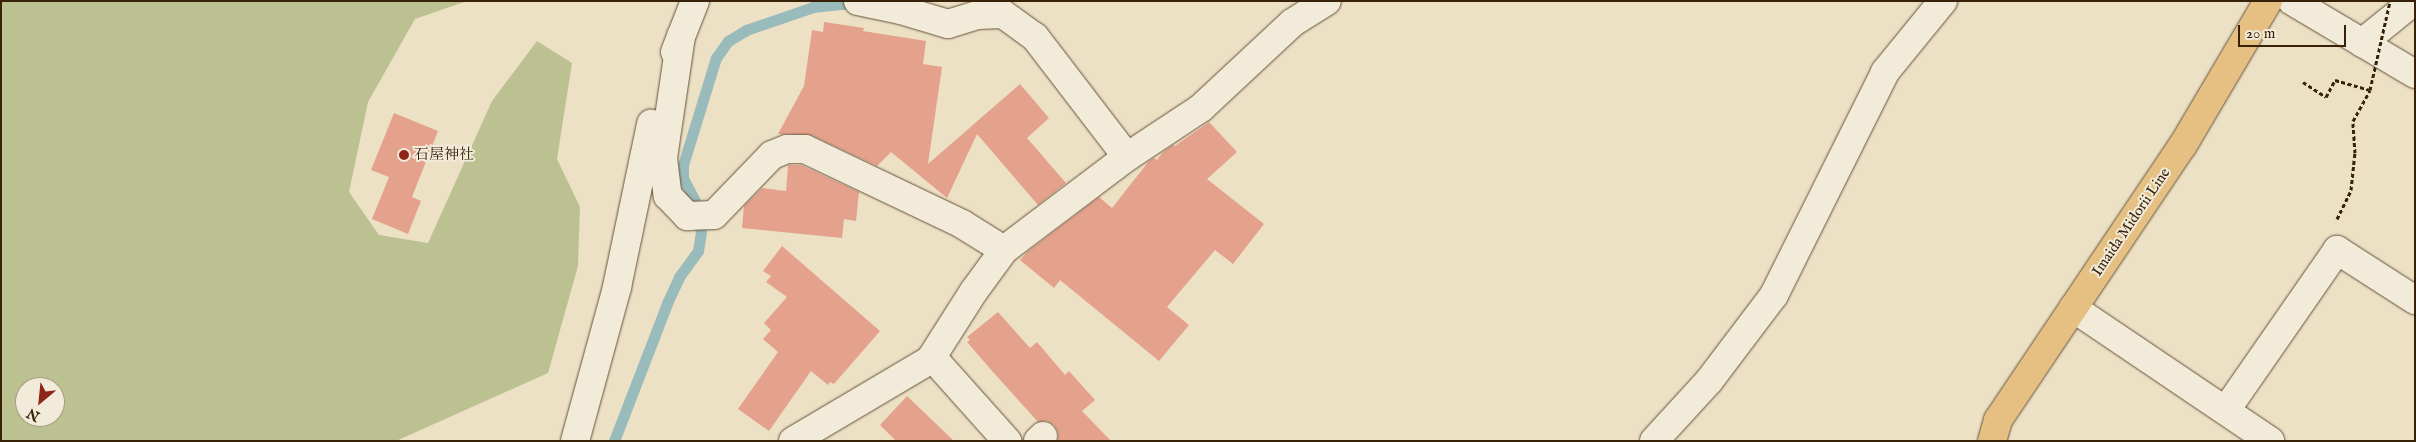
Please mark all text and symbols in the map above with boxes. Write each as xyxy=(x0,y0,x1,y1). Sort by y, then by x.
scale bar xyxy=(2241,15,2348,47)
text: 20 m xyxy=(2246,24,2275,43)
place label: 石屋神社 xyxy=(414,146,474,164)
marker: 石屋神社 xyxy=(398,149,410,161)
street label: Imaida Midorii Line xyxy=(2088,164,2174,280)
north arrow xyxy=(15,377,65,427)
text: N xyxy=(24,404,43,425)

